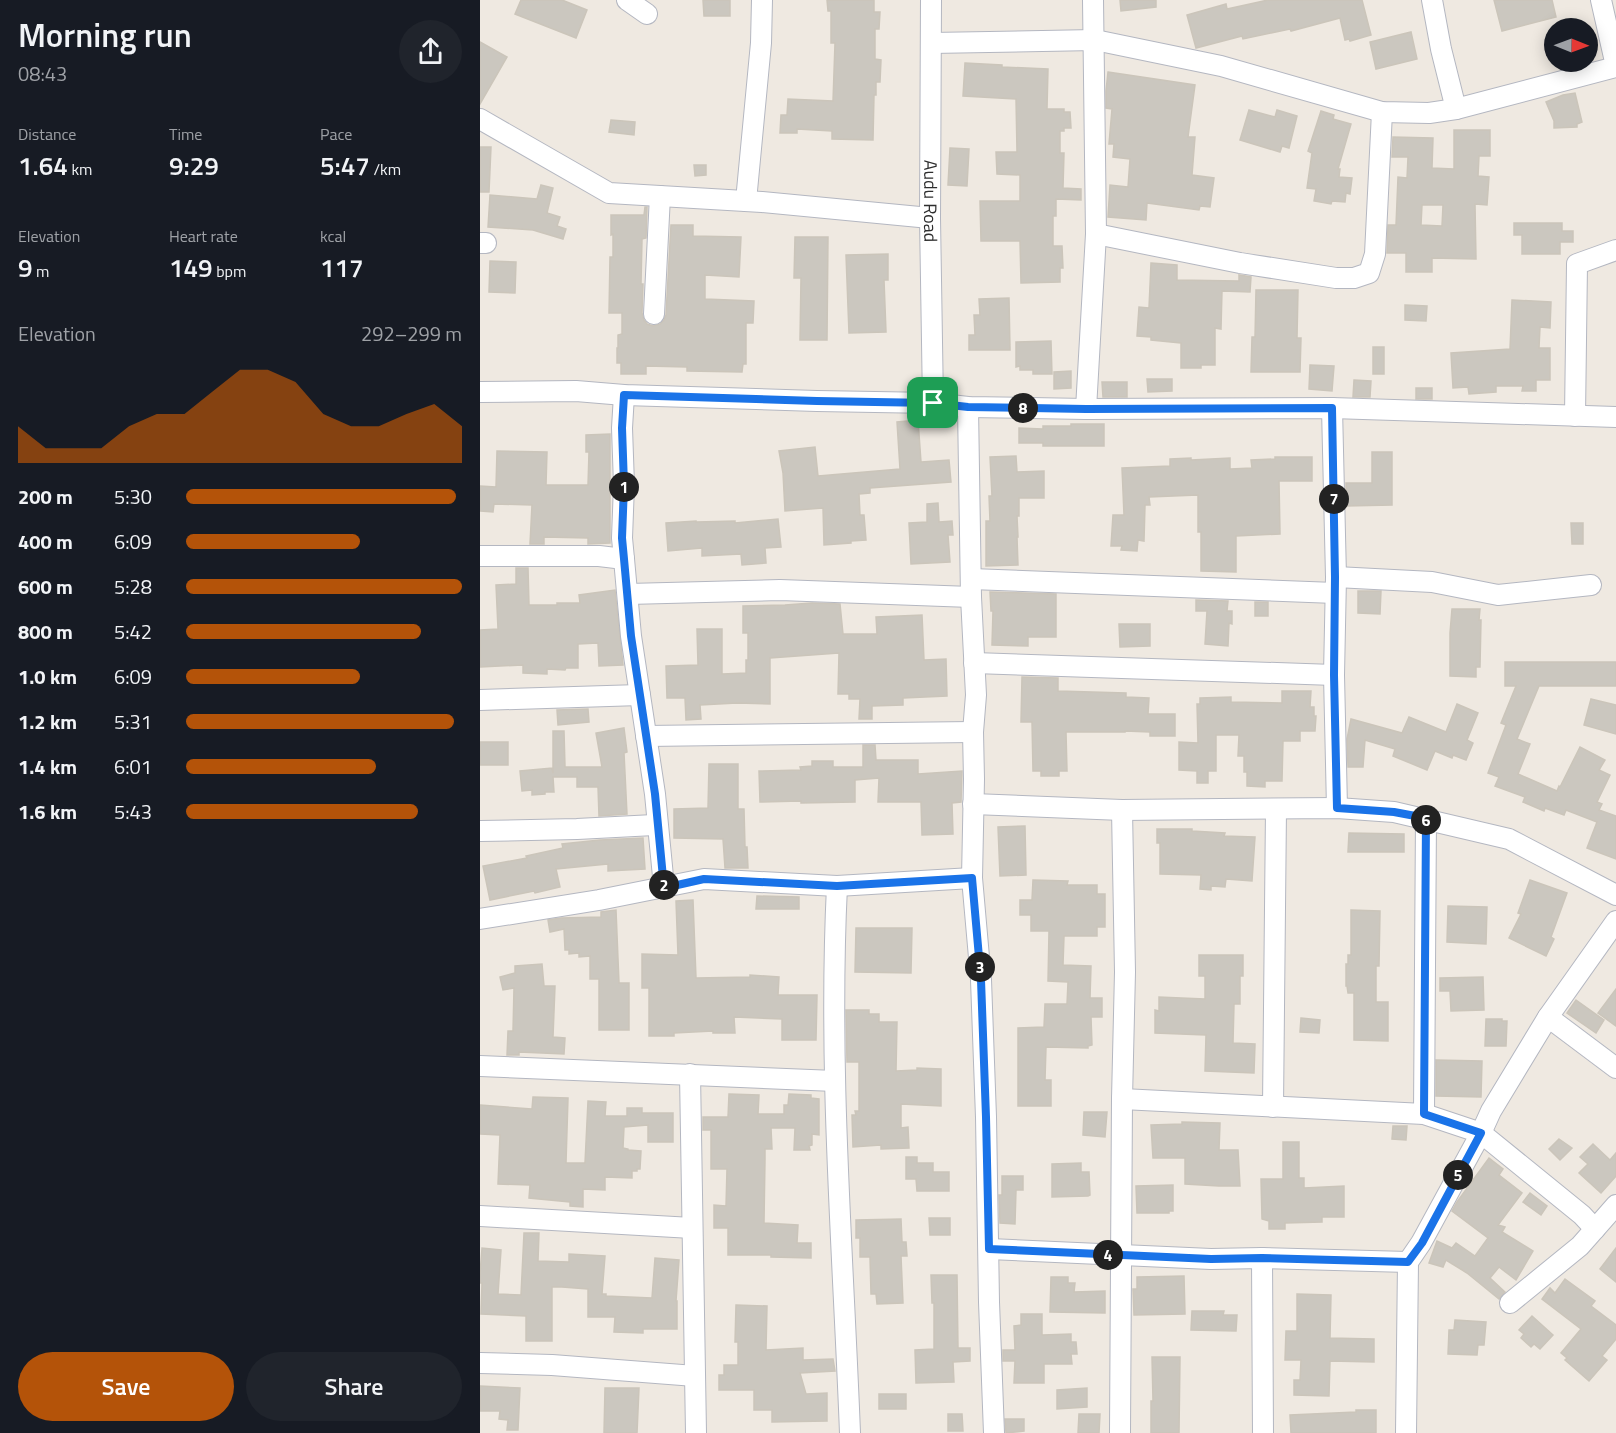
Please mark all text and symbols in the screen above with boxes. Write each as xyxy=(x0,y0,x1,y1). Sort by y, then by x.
text: Morning run xyxy=(18,10,192,60)
north arrow xyxy=(1544,18,1598,72)
map controls xyxy=(1544,18,1598,72)
button: share xyxy=(399,20,462,83)
text: 08:43 xyxy=(18,58,67,89)
text: Distance xyxy=(18,122,76,146)
text: Time xyxy=(169,122,202,146)
text: Pace xyxy=(320,122,352,146)
text: 1.64 xyxy=(18,146,68,185)
text: 9:29 xyxy=(169,146,219,185)
text: 5:47 xyxy=(320,146,370,185)
text: km xyxy=(68,157,92,181)
text: /km xyxy=(370,157,401,181)
street label: Audu Road xyxy=(917,160,944,242)
text: Elevation xyxy=(18,224,80,248)
text: Heart rate xyxy=(169,224,238,248)
text: kcal xyxy=(320,224,346,248)
text: 9 xyxy=(18,248,33,287)
text: 149 xyxy=(169,248,213,287)
text: 117 xyxy=(320,248,364,287)
text: m xyxy=(33,259,49,283)
text: bpm xyxy=(213,259,246,283)
text: Elevation xyxy=(18,318,96,349)
text: 292–299 m xyxy=(361,318,462,349)
pin xyxy=(907,377,958,428)
icon: arrive xyxy=(916,386,949,419)
pin: 8 xyxy=(1008,393,1038,423)
text: 8 xyxy=(1019,396,1027,420)
pin: 1 xyxy=(609,472,639,502)
text: 1 xyxy=(620,475,628,499)
text: 200 m xyxy=(18,481,73,512)
text: 5:30 xyxy=(114,481,152,512)
pin: 7 xyxy=(1319,484,1349,514)
text: 7 xyxy=(1330,487,1338,511)
text: 400 m xyxy=(18,526,73,557)
text: 6:09 xyxy=(114,526,152,557)
text: 600 m xyxy=(18,571,73,602)
text: 5:28 xyxy=(114,571,152,602)
text: 800 m xyxy=(18,616,73,647)
text: 5:42 xyxy=(114,616,152,647)
text: 1.0 km xyxy=(18,661,77,692)
text: 6:09 xyxy=(114,661,152,692)
text: 1.2 km xyxy=(18,706,77,737)
text: 5:31 xyxy=(114,706,152,737)
text: 1.4 km xyxy=(18,751,77,782)
text: 6:01 xyxy=(114,751,152,782)
text: 1.6 km xyxy=(18,796,77,827)
text: 5:43 xyxy=(114,796,152,827)
pin: 6 xyxy=(1411,805,1441,835)
text: 6 xyxy=(1422,808,1430,832)
pin: 2 xyxy=(649,870,679,900)
text: 2 xyxy=(660,873,668,897)
pin: 3 xyxy=(965,952,995,982)
text: 3 xyxy=(976,955,984,979)
pin: 5 xyxy=(1443,1160,1473,1190)
text: 5 xyxy=(1454,1163,1462,1187)
pin: 4 xyxy=(1093,1240,1123,1270)
text: 4 xyxy=(1104,1243,1112,1267)
button: Save xyxy=(18,1352,234,1421)
button: Share xyxy=(246,1352,462,1421)

